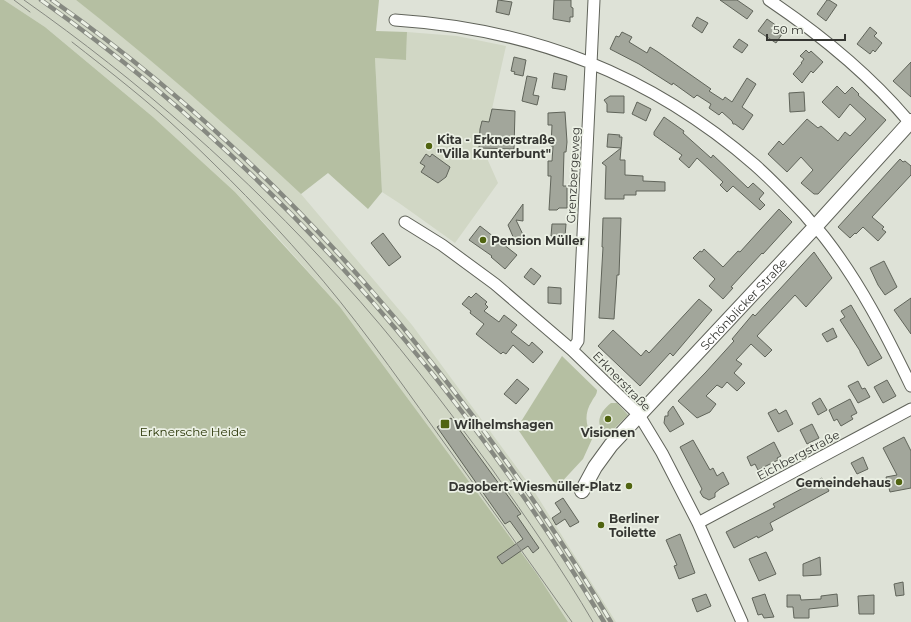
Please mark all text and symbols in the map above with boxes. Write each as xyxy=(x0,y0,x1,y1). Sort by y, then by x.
scale bar xyxy=(767,16,845,42)
text: 50 m xyxy=(773,22,804,37)
street label: Grenzbergeweg xyxy=(563,126,583,224)
place label: Kita - Erknerstraße "Villa Kunterbunt" xyxy=(437,132,555,161)
marker: Kita - Erknerstraße "Villa Kunterbunt" xyxy=(424,141,434,151)
place label: Pension Müller xyxy=(491,233,585,248)
marker: Pension Müller xyxy=(478,235,488,245)
street label: Schönblicker Straße xyxy=(697,255,790,353)
street label: Erknerstraße xyxy=(590,348,654,414)
marker: Visionen xyxy=(603,414,613,424)
place label: Wilhelmshagen xyxy=(454,417,554,432)
marker: Wilhelmshagen xyxy=(439,418,451,430)
park label: Erknersche Heide xyxy=(140,424,246,439)
place label: Visionen xyxy=(580,425,635,440)
street label: Eichbergstraße xyxy=(754,427,842,483)
place label: Gemeindehaus xyxy=(796,475,892,490)
marker: Gemeindehaus xyxy=(894,477,904,487)
place label: Dagobert-Wiesmüller-Platz xyxy=(448,479,621,494)
marker: Dagobert-Wiesmüller-Platz xyxy=(624,481,634,491)
place label: Berliner Toilette xyxy=(609,511,659,540)
marker: Berliner Toilette xyxy=(596,520,606,530)

